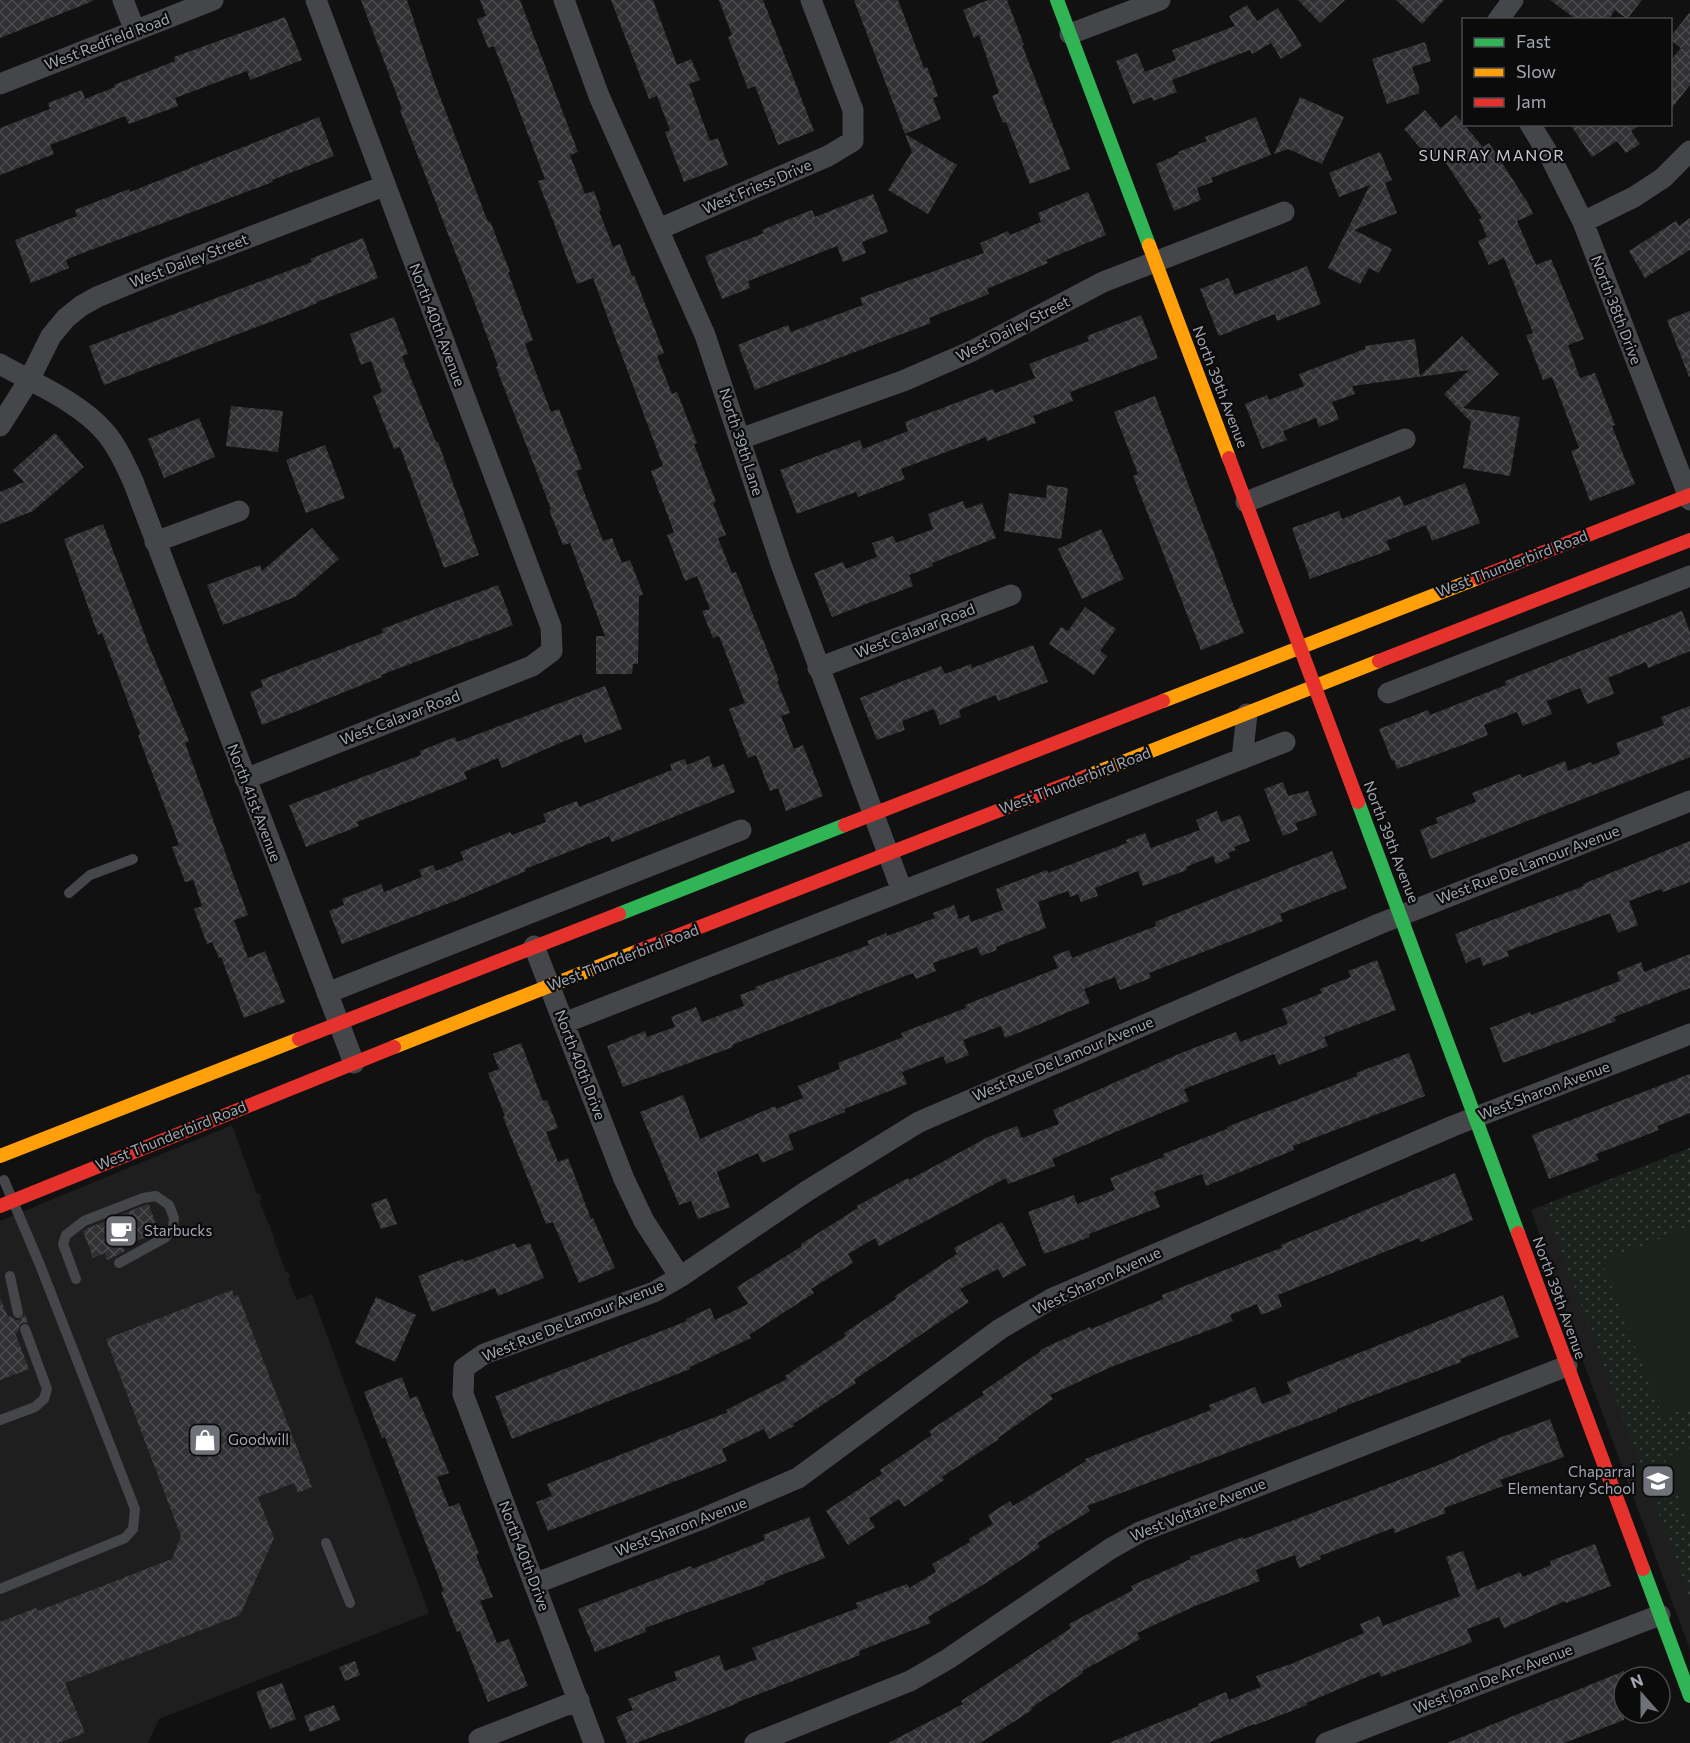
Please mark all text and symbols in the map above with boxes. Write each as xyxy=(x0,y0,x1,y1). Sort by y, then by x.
street label: West Redfield Road xyxy=(42,9,172,73)
legend xyxy=(1462,18,1672,126)
text: Fast xyxy=(1516,30,1551,52)
text: Slow xyxy=(1516,60,1556,82)
text: Jam xyxy=(1516,90,1546,112)
district label: SUNRAY MANOR xyxy=(1418,145,1566,164)
street label: West Friess Drive xyxy=(699,155,814,217)
street label: West Dailey Street xyxy=(127,229,250,291)
street label: North 38th Drive xyxy=(1588,253,1646,367)
street label: North 40th Avenue xyxy=(406,261,470,389)
street label: West Dailey Street xyxy=(953,292,1072,365)
street label: North 39th Avenue xyxy=(1189,323,1253,450)
street label: North 39th Lane xyxy=(716,386,768,498)
street label: West Thunderbird Road xyxy=(1433,526,1590,600)
street label: West Calavar Road xyxy=(852,599,977,661)
street label: West Calavar Road xyxy=(337,686,462,748)
street label: North 41st Avenue xyxy=(224,741,286,864)
street label: West Thunderbird Road xyxy=(996,743,1153,817)
street label: North 39th Avenue xyxy=(1360,778,1424,905)
street label: West Rue De Lamour Avenue xyxy=(1434,821,1622,907)
street label: West Thunderbird Road xyxy=(544,920,701,994)
street label: North 40th Drive xyxy=(552,1007,610,1122)
street label: West Rue De Lamour Avenue xyxy=(969,1012,1156,1104)
street label: West Sharon Avenue xyxy=(1475,1057,1612,1123)
street label: West Thunderbird Road xyxy=(93,1097,249,1174)
cafe icon: Starbucks xyxy=(103,1213,139,1249)
place label: Starbucks xyxy=(144,1221,212,1239)
street label: North 39th Avenue xyxy=(1529,1234,1591,1362)
street label: West Sharon Avenue xyxy=(1030,1242,1164,1318)
street label: West Rue De Lamour Avenue xyxy=(479,1275,666,1365)
shop icon: Goodwill xyxy=(187,1422,223,1458)
place label: Goodwill xyxy=(228,1430,289,1448)
place label: Chaparral Elementary School xyxy=(1508,1462,1635,1497)
school or university icon: Chaparral Elementary School xyxy=(1640,1463,1676,1499)
street label: West Voltaire Avenue xyxy=(1127,1474,1268,1544)
street label: West Sharon Avenue xyxy=(612,1493,749,1559)
street label: North 40th Drive xyxy=(496,1498,554,1613)
street label: West Joan De Arc Avenue xyxy=(1411,1639,1575,1717)
north arrow xyxy=(1612,1665,1672,1725)
text: N xyxy=(1627,1670,1645,1692)

